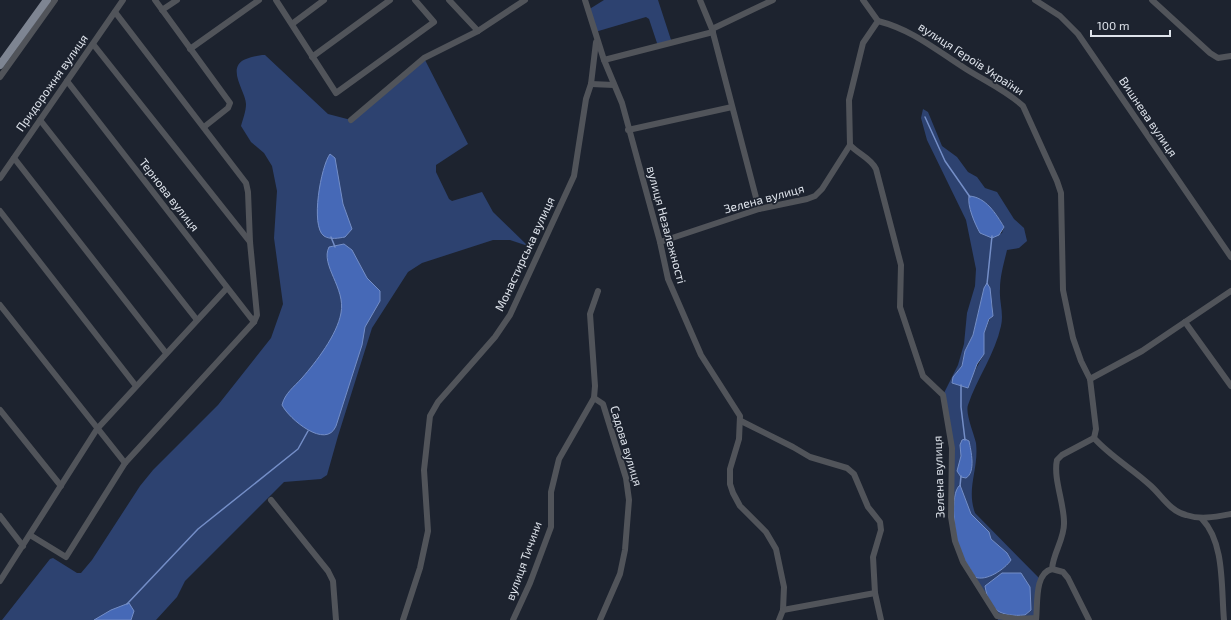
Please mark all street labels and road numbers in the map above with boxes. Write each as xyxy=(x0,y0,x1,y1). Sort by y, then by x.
street label: вулиця Героїв України xyxy=(916,19,1027,98)
street label: Придорожня вулиця xyxy=(12,31,91,134)
street label: Вишнева вулиця xyxy=(1116,74,1181,160)
street label: Тернова вулиця xyxy=(136,155,203,234)
street label: вулиця Незалежності xyxy=(644,164,689,285)
street label: Зелена вулиця xyxy=(722,181,806,216)
street label: Монастирська вулиця xyxy=(491,194,558,313)
street label: Садова вулиця xyxy=(607,404,646,488)
street label: Зелена вулиця xyxy=(930,435,947,519)
street label: вулиця Тичини xyxy=(502,519,545,602)

